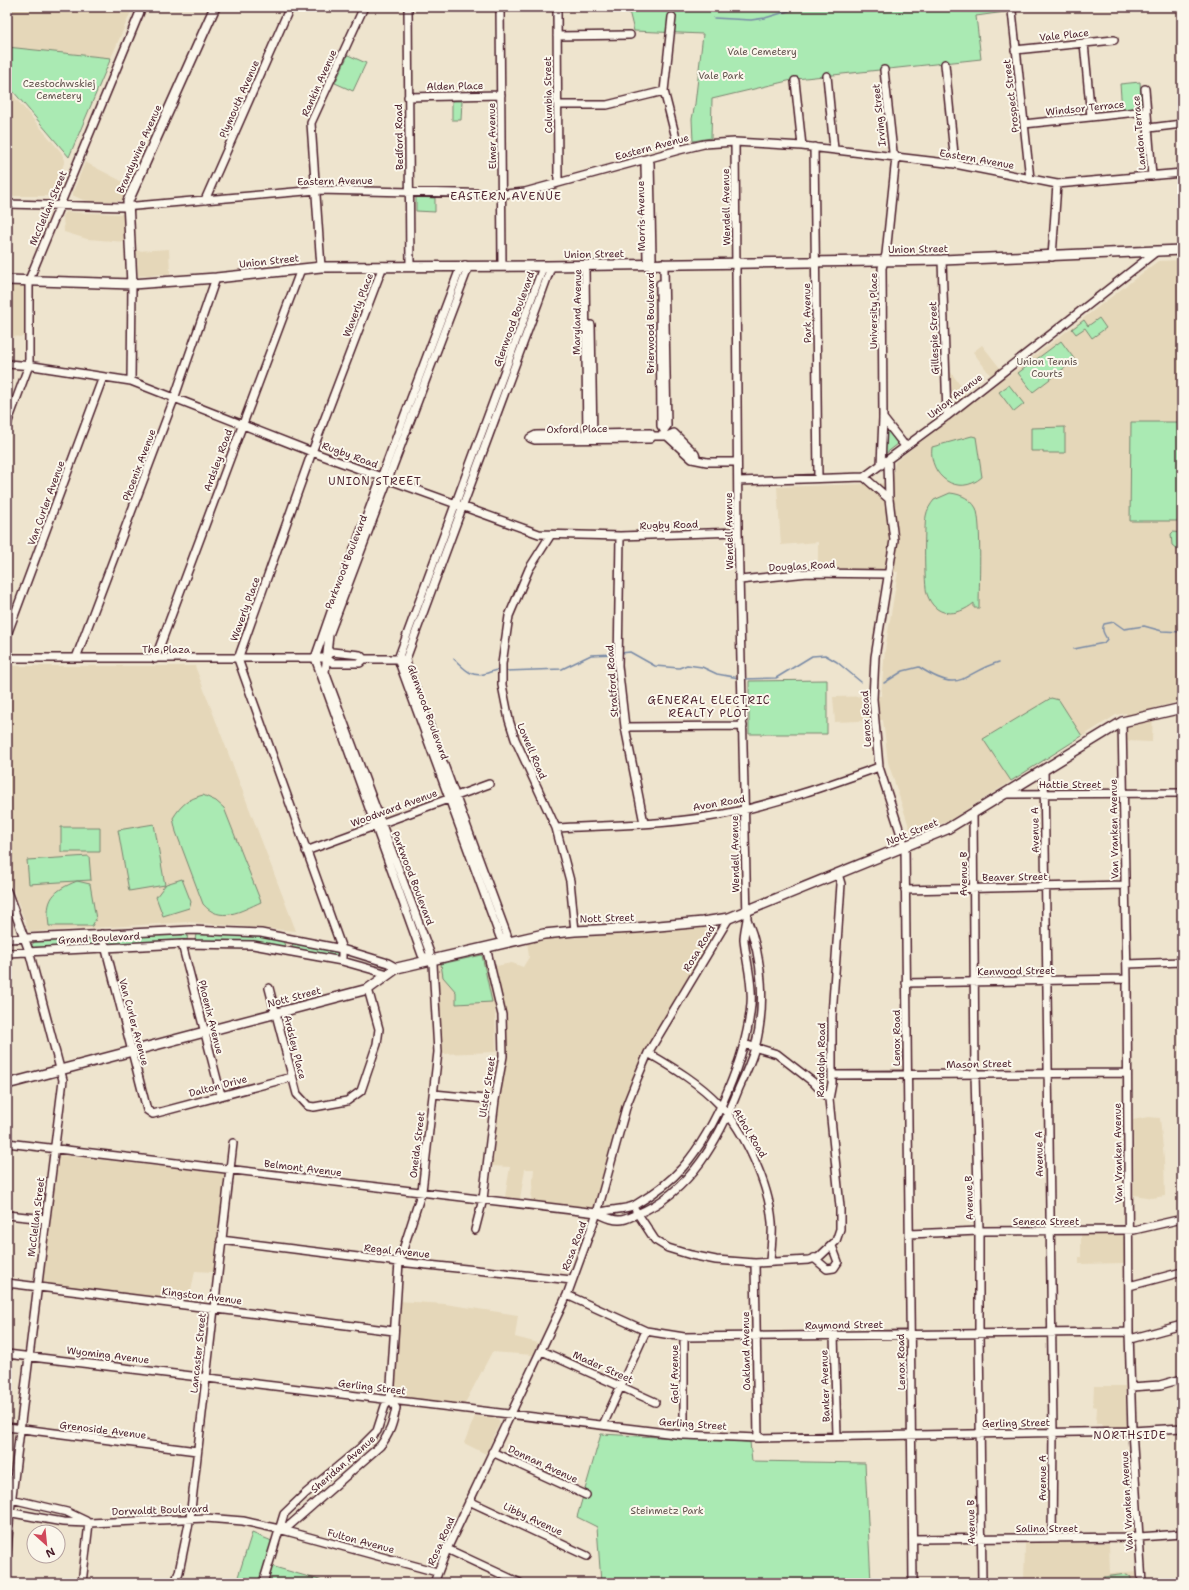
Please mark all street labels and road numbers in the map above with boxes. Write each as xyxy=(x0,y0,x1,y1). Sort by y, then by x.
street label: Vale Place xyxy=(1039,26,1090,44)
street label: Rankin Avenue xyxy=(298,47,340,119)
street label: Columbia Street xyxy=(541,57,555,133)
street label: Plymouth Avenue xyxy=(216,58,262,140)
street label: Prospect Street xyxy=(1000,59,1022,133)
street label: Alden Place xyxy=(426,79,484,93)
street label: Irving Street xyxy=(869,83,889,147)
street label: Landon Terrace xyxy=(1129,95,1149,171)
street label: Windsor Terrace xyxy=(1045,97,1125,119)
street label: Brandywine Avenue xyxy=(114,102,165,195)
street label: Elmer Avenue xyxy=(485,102,499,169)
street label: Bedford Road xyxy=(392,103,406,170)
street label: Eastern Avenue xyxy=(614,131,691,163)
street label: Eastern Avenue xyxy=(939,146,1016,172)
street label: Wendell Avenue xyxy=(719,168,733,246)
street label: McClellan Street xyxy=(26,169,70,247)
street label: Eastern Avenue xyxy=(297,174,373,188)
street label: Morris Avenue xyxy=(634,180,648,251)
street label: Union Street xyxy=(888,242,948,256)
street label: Union Street xyxy=(564,247,624,261)
street label: Union Street xyxy=(238,251,300,271)
street label: Maryland Avenue xyxy=(570,268,584,355)
street label: Glenwood Boulevard xyxy=(491,269,538,368)
street label: Waverly Place xyxy=(340,271,376,339)
street label: Brierwood Boulevard xyxy=(644,272,657,374)
street label: University Place xyxy=(867,272,880,349)
street label: Park Avenue xyxy=(800,282,814,343)
street label: Gillespie Street xyxy=(926,301,942,375)
street label: Union Avenue xyxy=(925,370,985,421)
street label: Oxford Place xyxy=(546,422,608,436)
street label: Ardsley Road xyxy=(201,426,235,493)
street label: Phoenix Avenue xyxy=(119,427,159,503)
street label: Rugby Road xyxy=(320,439,380,471)
street label: Van Curler Avenue xyxy=(25,458,68,547)
street label: Wendell Avenue xyxy=(722,492,736,570)
street label: Parkwood Boulevard xyxy=(322,512,370,611)
street label: Rugby Road xyxy=(639,517,699,533)
street label: Douglas Road xyxy=(768,558,836,574)
street label: Waverly Place xyxy=(227,575,263,643)
street label: The Plaza xyxy=(142,643,191,656)
street label: Stratford Road xyxy=(603,644,621,718)
street label: Glenwood Boulevard xyxy=(405,663,452,762)
street label: Lenox Road xyxy=(858,690,874,748)
street label: Lowell Road xyxy=(514,721,550,782)
street label: Hattie Street xyxy=(1039,778,1101,791)
street label: Van Vranken Avenue xyxy=(1107,779,1121,879)
street label: Woodward Avenue xyxy=(349,786,440,830)
street label: Avon Road xyxy=(692,792,747,814)
street label: Avenue A xyxy=(1028,807,1042,853)
street label: Wendell Avenue xyxy=(728,815,742,893)
street label: Nott Street xyxy=(884,816,940,848)
street label: Parkwood Boulevard xyxy=(389,829,437,928)
street label: Avenue B xyxy=(957,852,970,896)
street label: Beaver Street xyxy=(982,870,1048,884)
street label: Nott Street xyxy=(579,911,635,925)
street label: Rosa Road xyxy=(680,922,718,974)
street label: Grand Boulevard xyxy=(58,929,141,947)
street label: Kenwood Street xyxy=(977,964,1055,978)
street label: Van Curler Avenue xyxy=(116,977,152,1067)
street label: Phoenix Avenue xyxy=(195,979,227,1056)
street label: Nott Street xyxy=(266,984,322,1010)
street label: Lenox Road xyxy=(890,1009,903,1066)
street label: Ardsley Place xyxy=(281,1014,309,1081)
street label: Randolph Road xyxy=(814,1022,828,1097)
street label: Ulster Street xyxy=(476,1056,498,1118)
street label: Mason Street xyxy=(946,1057,1012,1071)
street label: Dalton Drive xyxy=(188,1072,249,1100)
street label: Van Vranken Avenue xyxy=(1111,1103,1125,1203)
street label: Athol Road xyxy=(730,1106,770,1161)
street label: Oneida Street xyxy=(406,1111,428,1179)
street label: Avenue A xyxy=(1032,1131,1046,1177)
street label: Belmont Avenue xyxy=(263,1157,343,1179)
street label: Avenue B xyxy=(962,1175,976,1221)
street label: McClellan Street xyxy=(25,1176,47,1258)
street label: Seneca Street xyxy=(1013,1215,1079,1228)
street label: Rosa Road xyxy=(559,1219,590,1273)
street label: Regal Avenue xyxy=(363,1241,431,1261)
street label: Kingston Avenue xyxy=(161,1285,243,1307)
street label: Oakland Avenue xyxy=(739,1311,753,1391)
street label: Lancaster Street xyxy=(187,1312,209,1394)
street label: Raymond Street xyxy=(805,1318,883,1332)
street label: Lenox Road xyxy=(894,1333,908,1390)
street label: Wyoming Avenue xyxy=(66,1343,150,1367)
street label: Golf Avenue xyxy=(668,1344,681,1403)
street label: Mader Street xyxy=(571,1348,635,1386)
street label: Banker Avenue xyxy=(817,1349,833,1422)
street label: Gerling Street xyxy=(337,1376,407,1398)
street label: Gerling Street xyxy=(659,1415,727,1433)
street label: Gerling Street xyxy=(982,1416,1050,1430)
street label: Grenoside Avenue xyxy=(59,1418,147,1442)
street label: Sheridan Avenue xyxy=(308,1432,378,1496)
street label: Donnan Avenue xyxy=(506,1442,580,1486)
street label: Van Vranken Avenue xyxy=(1118,1450,1136,1551)
street label: Avenue A xyxy=(1036,1455,1049,1501)
street label: Libby Avenue xyxy=(501,1500,565,1539)
street label: Avenue B xyxy=(964,1500,978,1544)
street label: Dorwaldt Boulevard xyxy=(111,1502,209,1518)
street label: Rosa Road xyxy=(424,1514,458,1567)
street label: Salina Street xyxy=(1016,1522,1078,1535)
street label: Fulton Avenue xyxy=(326,1526,396,1556)

